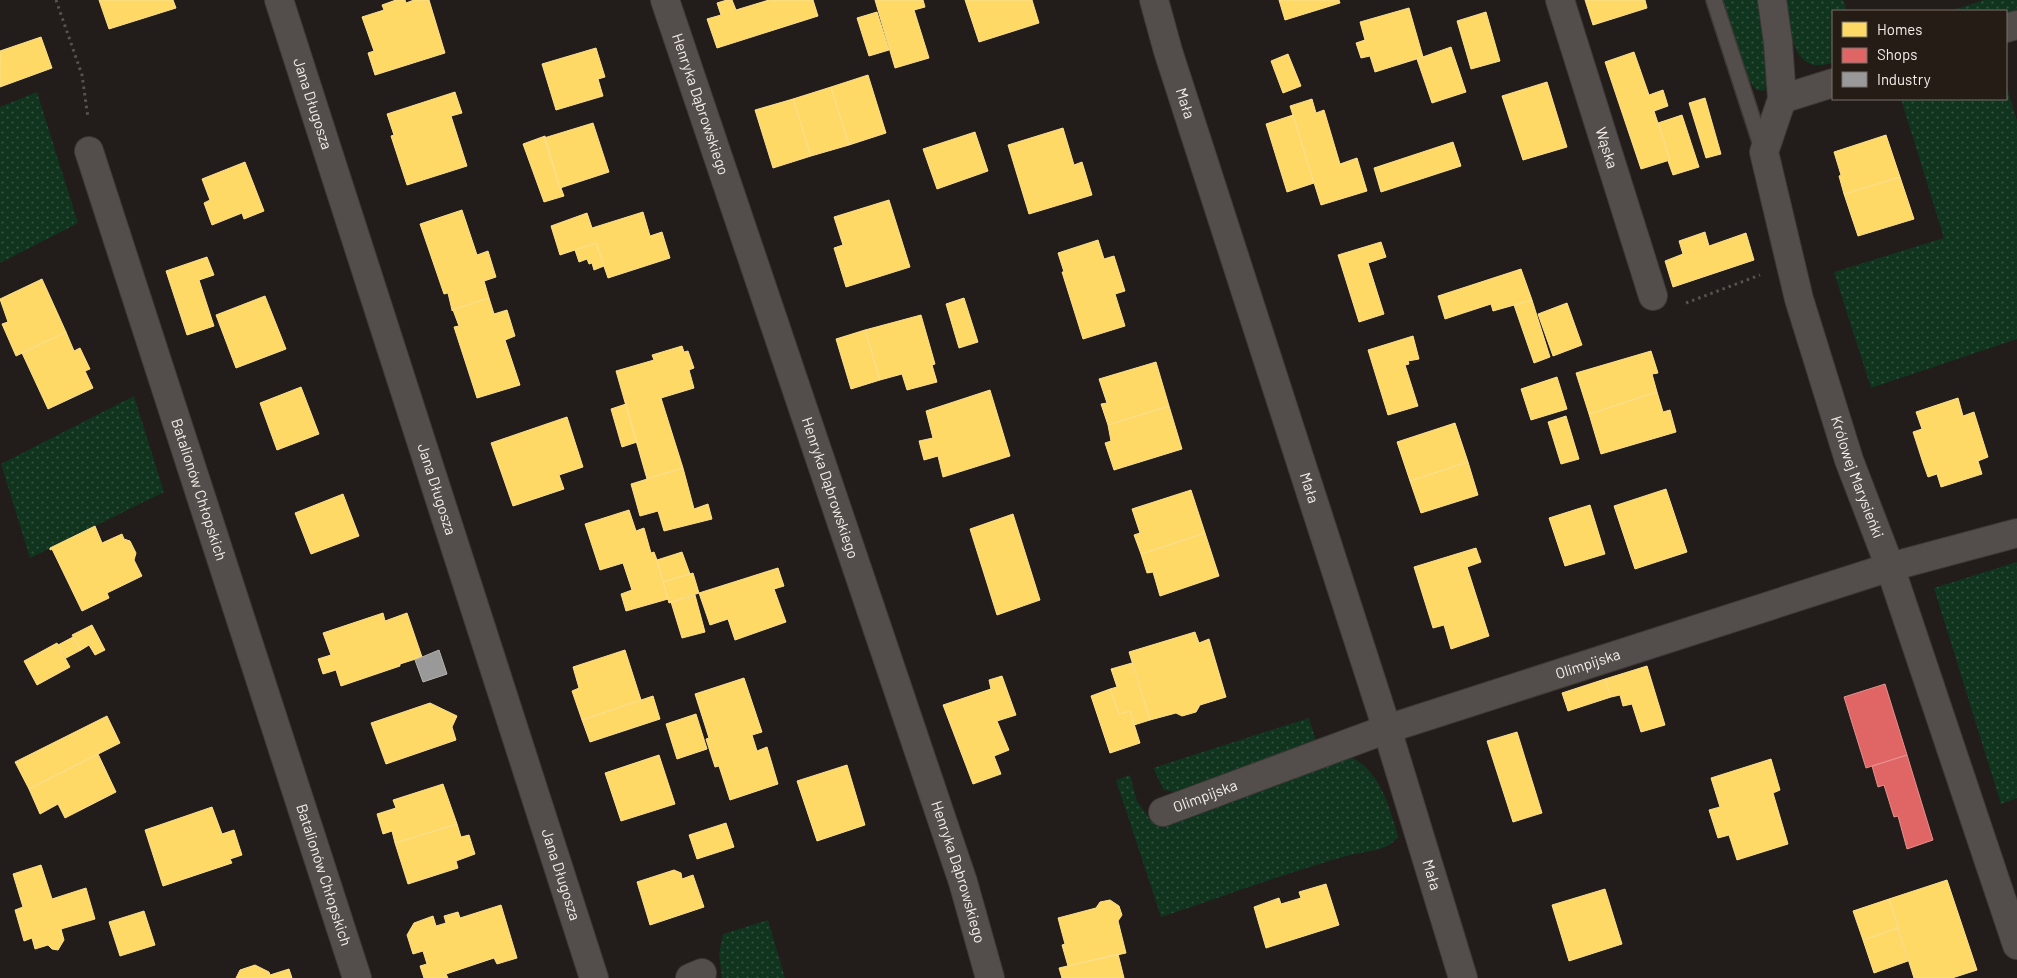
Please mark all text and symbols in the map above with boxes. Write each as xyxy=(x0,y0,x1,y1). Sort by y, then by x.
legend xyxy=(1832,10,2007,100)
text: Homes xyxy=(1877,20,1922,38)
street label: Henryka Dąbrowskiego xyxy=(669,31,733,177)
text: Shops xyxy=(1877,45,1917,63)
street label: Jana Długosza xyxy=(290,55,337,152)
text: Industry xyxy=(1877,70,1931,88)
street label: Mała xyxy=(1173,86,1199,121)
street label: Wąska xyxy=(1592,125,1622,170)
street label: Henryka Dąbrowskiego xyxy=(799,414,863,561)
street label: Królowej Marysieńki xyxy=(1828,414,1888,540)
street label: Batalionów Chłopskich xyxy=(168,416,231,563)
street label: Jana Długosza xyxy=(414,441,461,537)
street label: Mała xyxy=(1297,470,1323,505)
street label: Olimpijska xyxy=(1553,644,1622,682)
street label: Olimpijska xyxy=(1170,775,1239,816)
street label: Henryka Dąbrowskiego xyxy=(928,798,990,945)
street label: Batalionów Chłopskich xyxy=(293,801,356,948)
street label: Jana Długosza xyxy=(539,826,585,923)
street label: Mała xyxy=(1419,857,1446,892)

